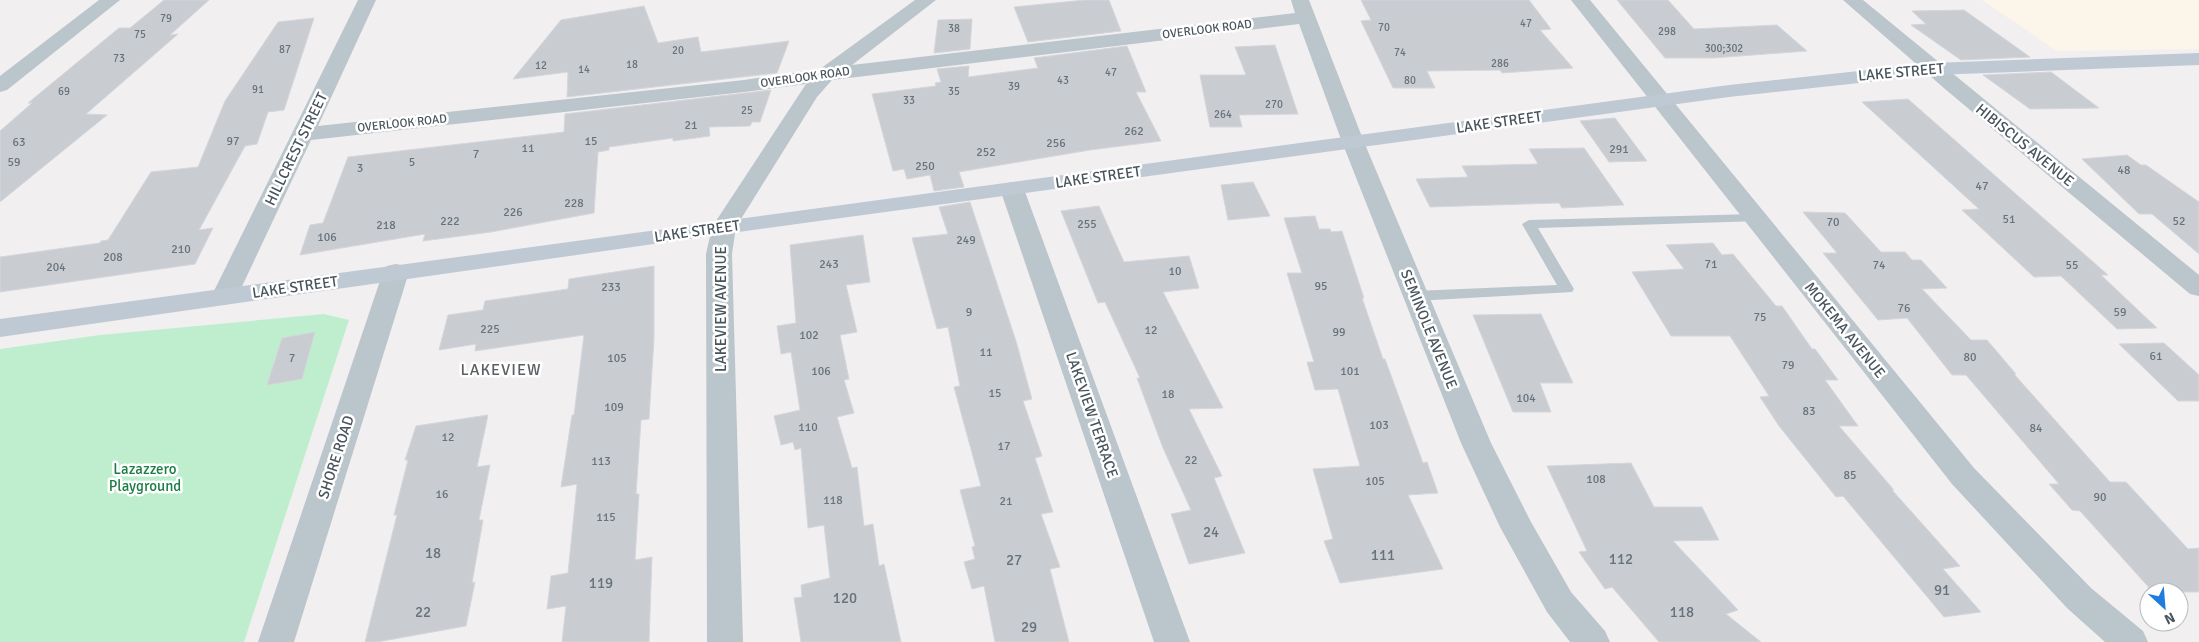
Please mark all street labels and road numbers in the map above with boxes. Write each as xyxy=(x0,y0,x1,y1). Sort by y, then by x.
street label: OVERLOOK ROAD xyxy=(1161,17,1253,42)
street label: LAKE STREET xyxy=(1857,59,1945,85)
street label: OVERLOOK ROAD xyxy=(759,64,851,91)
street label: HILLCREST STREET xyxy=(261,89,331,208)
street label: HIBISCUS AVENUE xyxy=(1972,100,2078,190)
street label: LAKE STREET xyxy=(1455,107,1544,137)
street label: OVERLOOK ROAD xyxy=(356,111,448,136)
street label: LAKE STREET xyxy=(1054,162,1143,192)
street label: LAKE STREET xyxy=(653,216,742,246)
street label: LAKEVIEW AVENUE xyxy=(712,246,730,372)
street label: SEMINOLE AVENUE xyxy=(1397,267,1461,391)
street label: LAKE STREET xyxy=(251,272,340,302)
street label: MOKEMA AVENUE xyxy=(1801,278,1889,382)
street label: LAKEVIEW TERRACE xyxy=(1062,350,1122,480)
street label: SHORE ROAD xyxy=(314,413,358,501)

